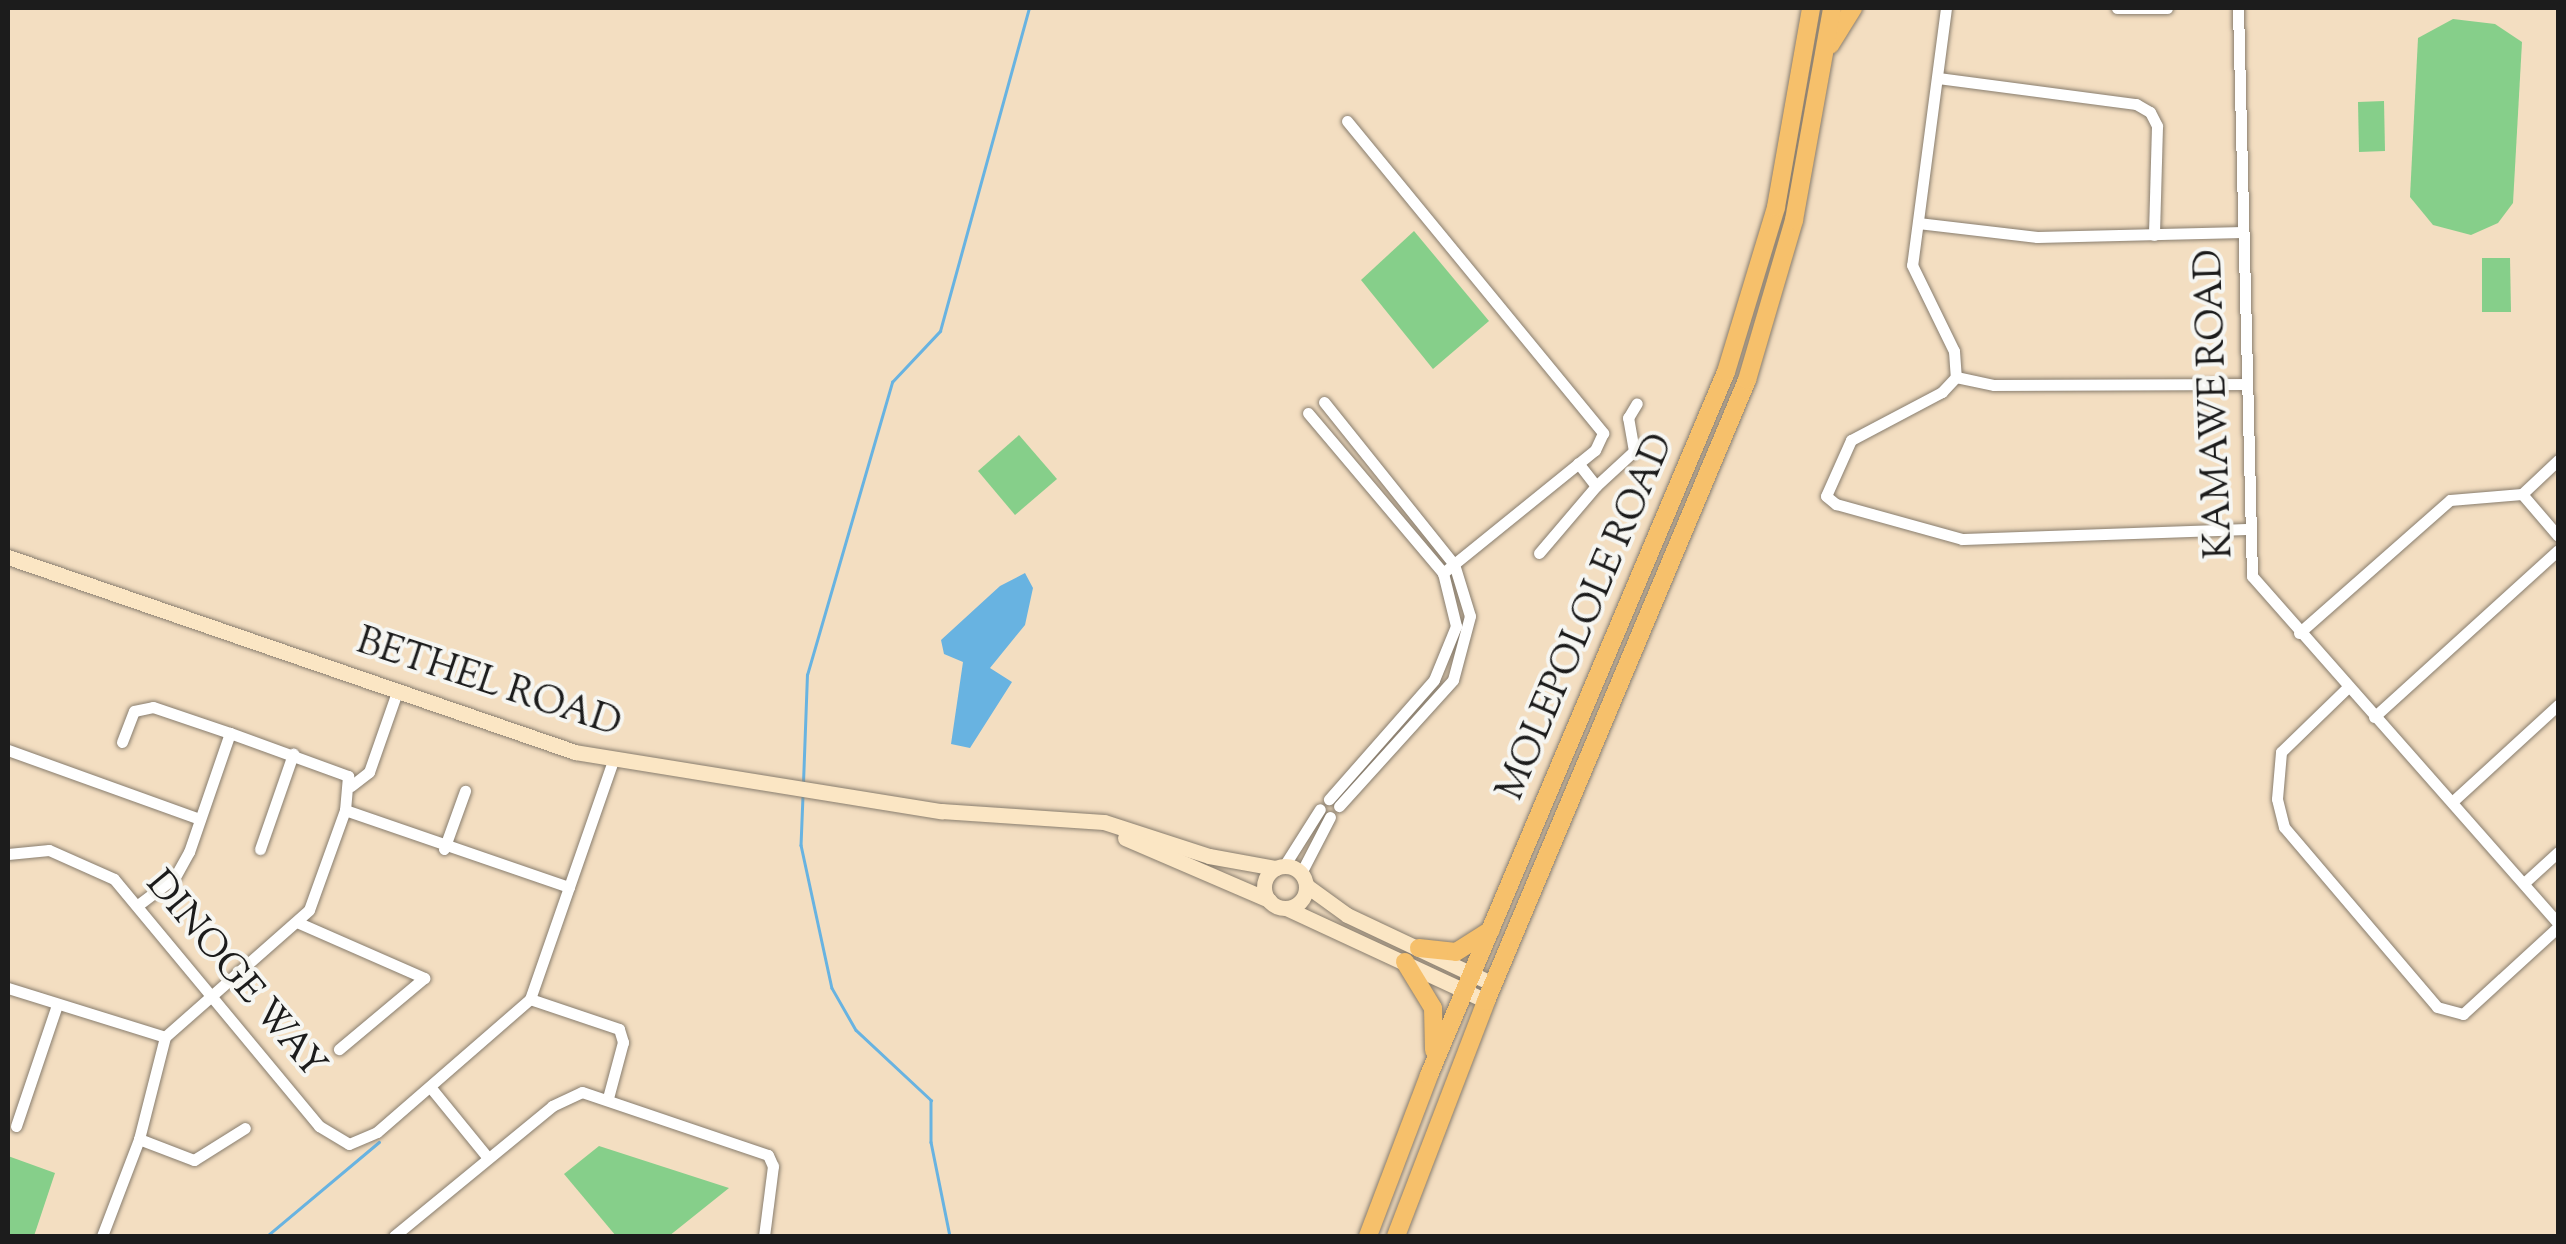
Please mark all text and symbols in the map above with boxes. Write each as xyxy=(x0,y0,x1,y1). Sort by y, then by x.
street label: KAMAWE ROAD xyxy=(2189,248,2245,560)
street label: MOLEPOLOLE ROAD xyxy=(1490,428,1686,808)
street label: BETHEL ROAD xyxy=(350,621,626,749)
street label: DINOGE WAY xyxy=(134,863,334,1089)

